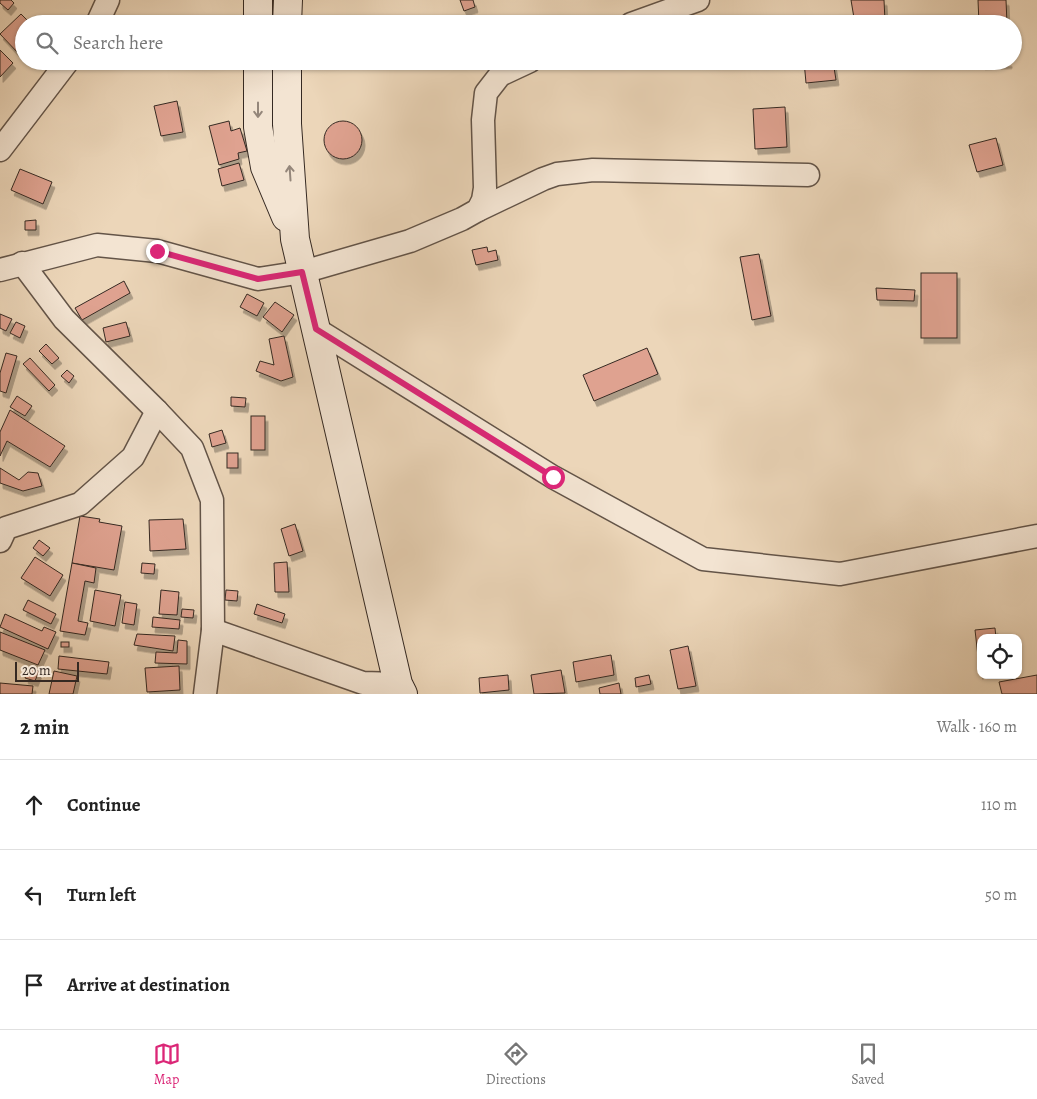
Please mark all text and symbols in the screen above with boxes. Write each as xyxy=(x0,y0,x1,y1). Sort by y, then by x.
search box xyxy=(15,15,1022,70)
icon: search xyxy=(33,29,61,57)
text: Search here xyxy=(73,30,163,56)
one-way arrow xyxy=(253,102,263,118)
one-way arrow xyxy=(286,165,295,181)
route end xyxy=(146,240,169,263)
route start xyxy=(542,466,565,489)
map controls xyxy=(977,634,1022,679)
button: locate xyxy=(977,634,1022,679)
scale bar xyxy=(15,659,79,682)
text: 20 m xyxy=(22,661,51,680)
text: 2 min xyxy=(20,713,69,741)
text: Walk · 160 m xyxy=(937,716,1017,738)
icon: ahead xyxy=(20,791,48,819)
text: Continue xyxy=(67,792,141,818)
text: 110 m xyxy=(981,794,1017,816)
icon: left xyxy=(20,881,48,909)
text: Turn left xyxy=(67,882,136,908)
text: 50 m xyxy=(985,884,1017,906)
icon: arrive xyxy=(20,971,48,999)
text: Arrive at destination xyxy=(67,972,230,998)
tab: Map xyxy=(153,1040,181,1089)
tab: Directions xyxy=(486,1040,546,1089)
tab: Saved xyxy=(851,1040,884,1089)

